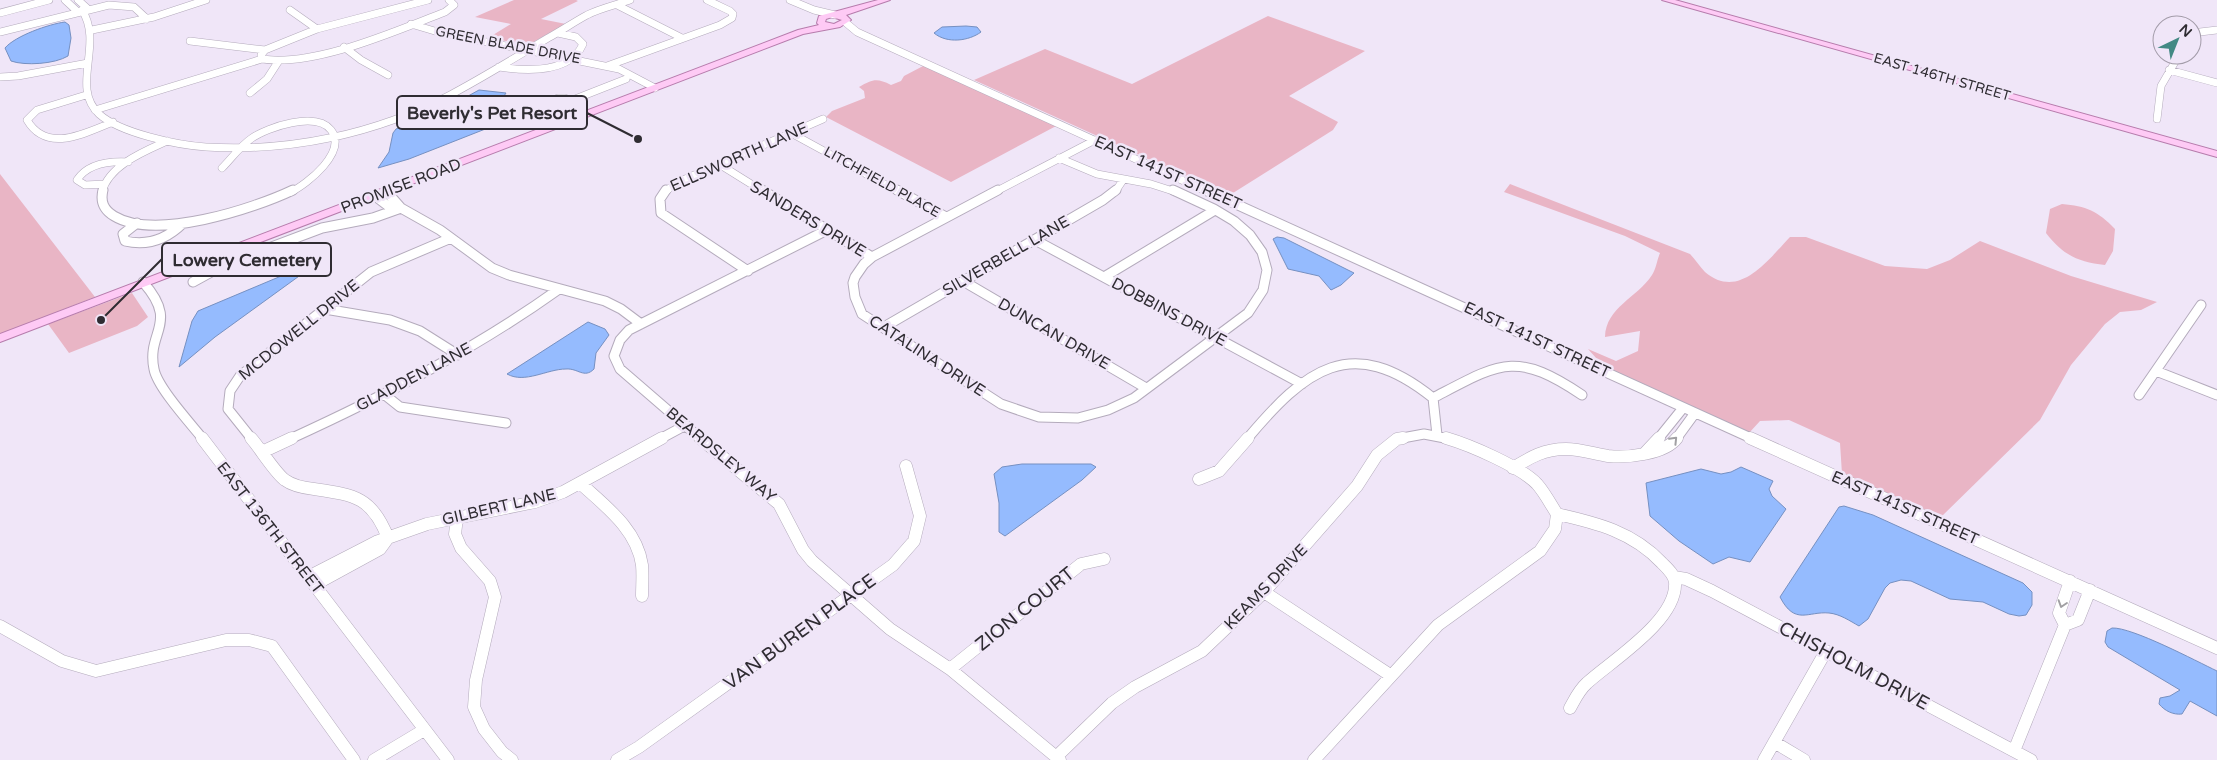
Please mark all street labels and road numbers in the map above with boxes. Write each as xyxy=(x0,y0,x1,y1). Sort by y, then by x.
street label: GREEN BLADE DRIVE xyxy=(434,23,582,67)
street label: EAST 146TH STREET xyxy=(1872,49,2013,105)
street label: ELLSWORTH LANE xyxy=(667,118,811,196)
street label: EAST 141ST STREET xyxy=(1091,131,1245,215)
street label: LITCHFIELD PLACE xyxy=(821,143,943,221)
street label: PROMISE ROAD xyxy=(338,154,464,218)
street label: SANDERS DRIVE xyxy=(746,177,870,261)
street label: SILVERBELL LANE xyxy=(939,212,1073,300)
street label: DOBBINS DRIVE xyxy=(1108,273,1230,351)
street label: MCDOWELL DRIVE xyxy=(234,275,364,385)
street label: DUNCAN DRIVE xyxy=(994,294,1114,374)
street label: EAST 141ST STREET xyxy=(1461,297,1614,383)
street label: CATALINA DRIVE xyxy=(865,311,989,401)
street label: GLADDEN LANE xyxy=(353,338,475,416)
street label: BEARDSLEY WAY xyxy=(662,403,780,507)
street label: EAST 136TH STREET xyxy=(212,458,328,598)
street label: EAST 141ST STREET xyxy=(1828,466,1982,550)
street label: GILBERT LANE xyxy=(440,484,558,530)
street label: KEAMS DRIVE xyxy=(1220,540,1312,634)
street label: ZION COURT xyxy=(971,562,1079,656)
street label: VAN BUREN PLACE xyxy=(720,569,880,695)
street label: CHISHOLM DRIVE xyxy=(1775,617,1933,715)

